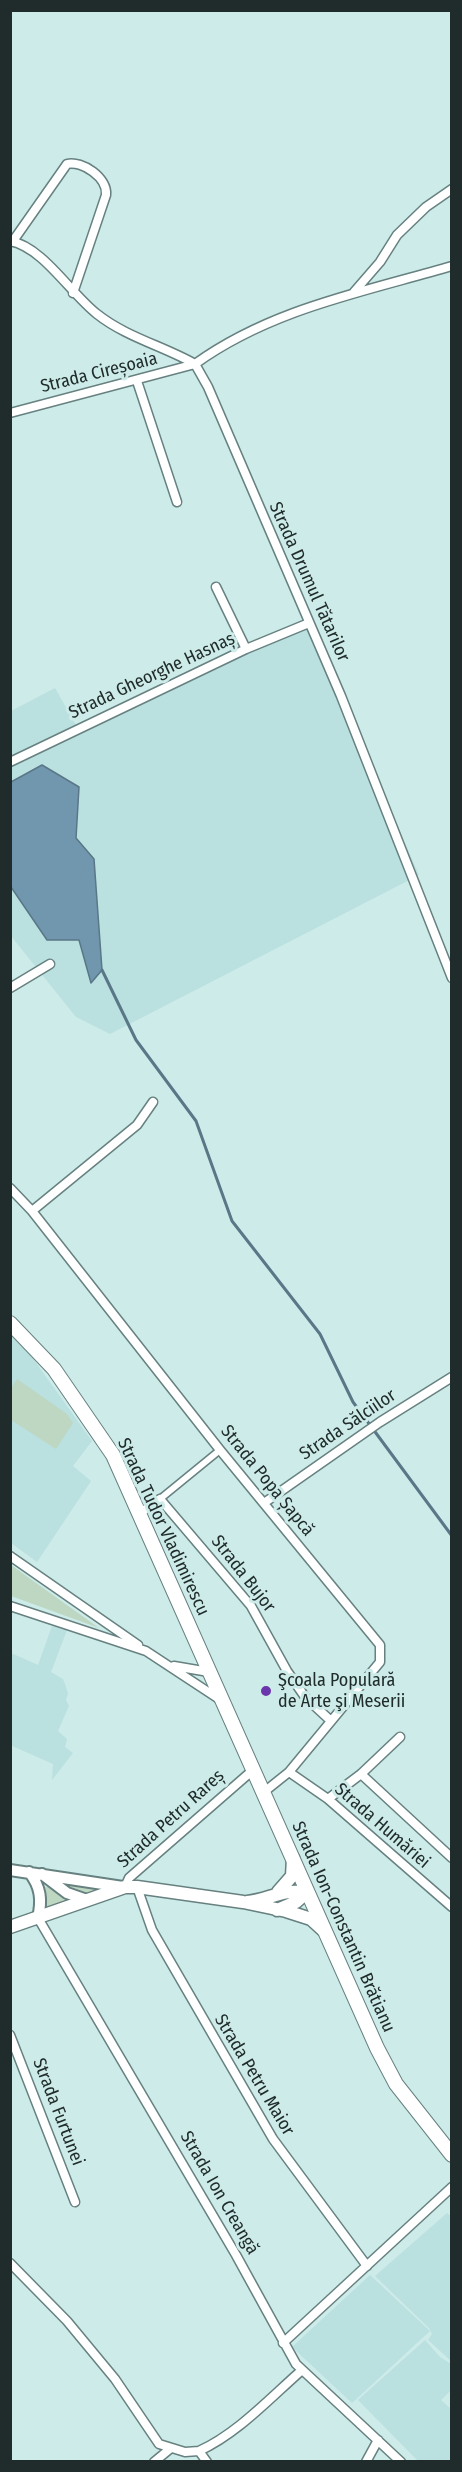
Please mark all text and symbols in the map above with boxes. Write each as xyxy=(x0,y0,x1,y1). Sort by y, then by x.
street label: Strada Cireșoaia xyxy=(38,348,160,398)
street label: Strada Drumul Tătarilor xyxy=(264,499,354,665)
street label: Strada Gheorghe Hasnaș xyxy=(66,628,238,724)
street label: Strada Sălciilor xyxy=(296,1385,400,1465)
street label: Strada Popa Șapcă xyxy=(216,1421,318,1541)
street label: Strada Tudor Vladimirescu xyxy=(112,1435,214,1619)
street label: Strada Bujor xyxy=(206,1531,280,1617)
place label: Şcoala Populară de Arte şi Meserii xyxy=(278,1670,405,1712)
marker: Şcoala Populară de Arte şi Meserii xyxy=(259,1684,273,1698)
street label: Strada Petru Rareș xyxy=(113,1765,229,1873)
street label: Strada Humăriei xyxy=(330,1779,434,1873)
street label: Strada Ion-Constantin Brătianu xyxy=(287,1818,399,2036)
street label: Strada Petru Maior xyxy=(209,2010,299,2140)
street label: Strada Furtunei xyxy=(28,2055,88,2169)
street label: Strada Ion Creangă xyxy=(175,2128,263,2258)

